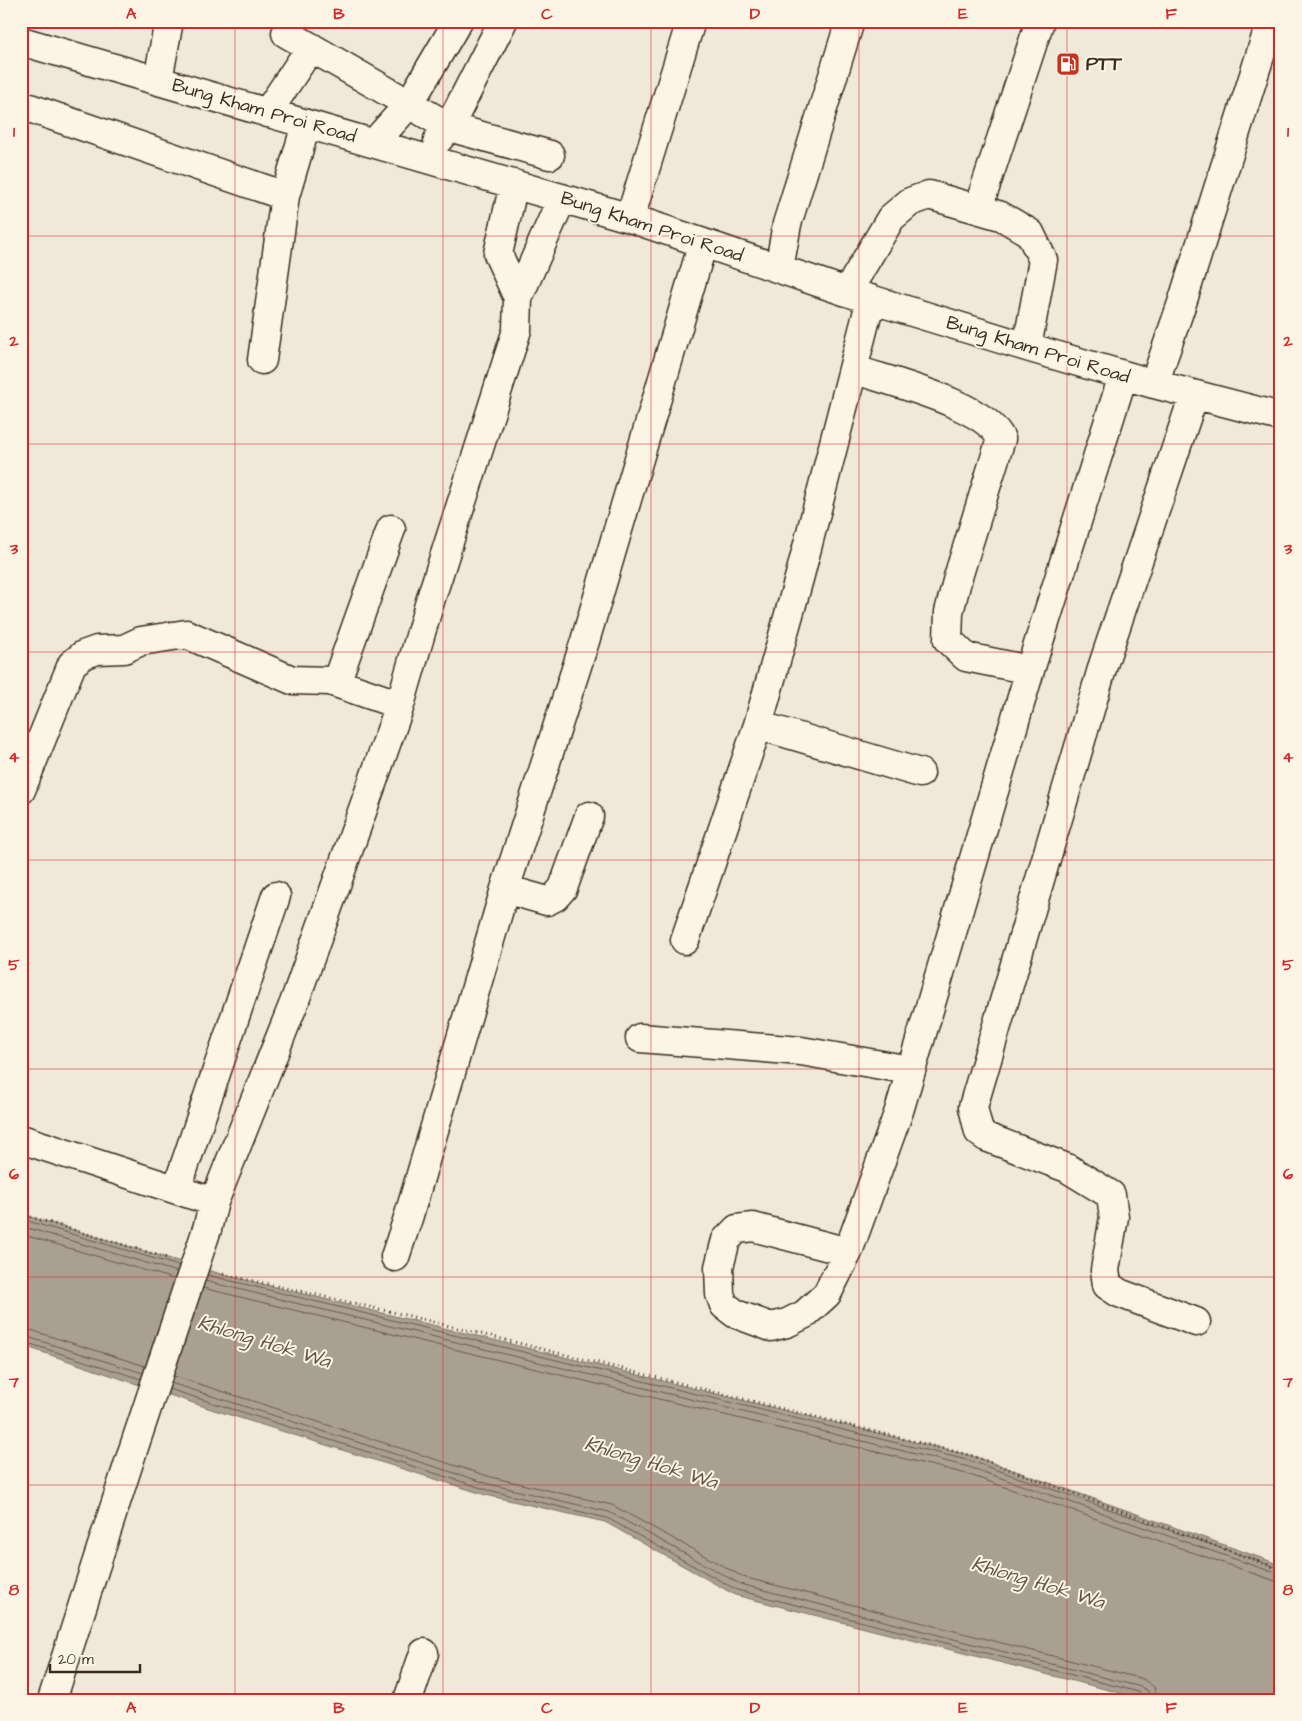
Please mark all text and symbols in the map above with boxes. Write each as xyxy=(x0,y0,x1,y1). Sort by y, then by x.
text: A xyxy=(126,3,137,25)
text: B xyxy=(333,3,345,25)
text: C xyxy=(541,3,553,25)
text: D xyxy=(750,3,761,25)
text: E xyxy=(958,3,968,25)
text: F xyxy=(1165,3,1177,25)
fuel station icon: PTT xyxy=(1055,51,1081,77)
place label: PTT xyxy=(1086,51,1123,78)
street label: Bung Kham Proi Road xyxy=(168,72,360,151)
text: 1 xyxy=(13,121,16,143)
text: 1 xyxy=(1287,121,1290,143)
street label: Bung Kham Proi Road xyxy=(557,185,747,270)
street label: Bung Kham Proi Road xyxy=(943,309,1133,392)
text: 2 xyxy=(8,330,19,352)
text: 2 xyxy=(1282,330,1293,352)
text: 3 xyxy=(9,538,19,560)
text: 3 xyxy=(1283,538,1293,560)
text: 4 xyxy=(9,746,20,768)
text: 4 xyxy=(1283,746,1294,768)
text: 5 xyxy=(8,954,20,976)
text: 5 xyxy=(1282,954,1294,976)
text: 6 xyxy=(9,1163,19,1185)
text: 6 xyxy=(1283,1163,1293,1185)
water label: Khlong Hok Wa xyxy=(194,1309,335,1377)
text: 7 xyxy=(8,1371,19,1393)
text: 7 xyxy=(1282,1371,1293,1393)
water label: Khlong Hok Wa xyxy=(581,1430,722,1498)
water label: Khlong Hok Wa xyxy=(968,1550,1109,1618)
text: 8 xyxy=(9,1579,20,1601)
text: 8 xyxy=(1283,1579,1294,1601)
scale bar xyxy=(50,1641,140,1673)
text: 20 m xyxy=(58,1649,94,1670)
text: A xyxy=(126,1697,137,1719)
text: B xyxy=(333,1697,345,1719)
text: C xyxy=(541,1697,553,1719)
text: D xyxy=(750,1697,761,1719)
text: E xyxy=(958,1697,968,1719)
text: F xyxy=(1165,1697,1177,1719)

